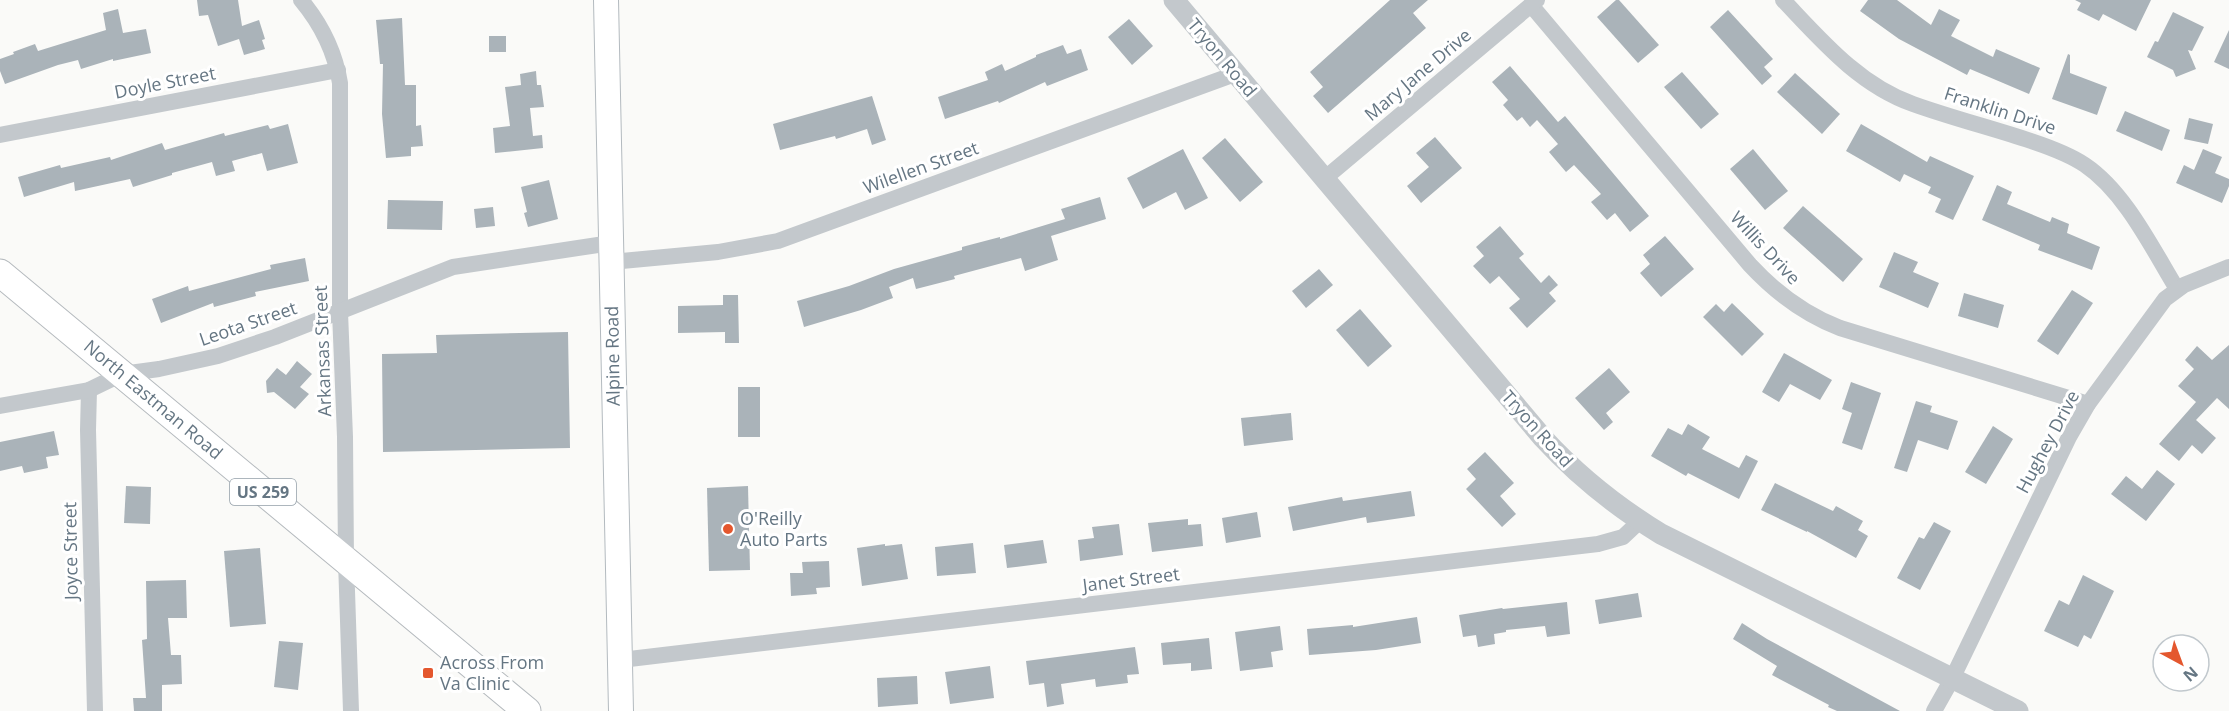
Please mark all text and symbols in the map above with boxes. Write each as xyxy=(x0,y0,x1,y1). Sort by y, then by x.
street label: Tryon Road xyxy=(1183,13,1263,102)
street label: Mary Jane Drive xyxy=(1359,23,1476,126)
street label: Doyle Street xyxy=(112,60,217,104)
street label: Franklin Drive xyxy=(1941,81,2059,139)
street label: Wilellen Street xyxy=(860,135,982,199)
street label: Willis Drive xyxy=(1726,205,1806,289)
street label: Arkansas Street xyxy=(308,285,336,417)
street label: Leota Street xyxy=(196,295,300,351)
street label: Alpine Road xyxy=(599,306,625,406)
street label: North Eastman Road xyxy=(79,334,228,464)
street label: Tryon Road xyxy=(1497,385,1579,472)
street label: Hughey Drive xyxy=(2010,386,2084,497)
road number: US 259 xyxy=(230,479,296,505)
street label: Joyce Street xyxy=(57,502,83,602)
place label: O'Reilly Auto Parts xyxy=(740,506,828,551)
marker: O'Reilly Auto Parts xyxy=(721,522,735,536)
street label: Janet Street xyxy=(1079,561,1181,597)
north arrow xyxy=(2151,633,2211,693)
place label: Across From Va Clinic xyxy=(440,650,544,695)
text: N xyxy=(2179,662,2203,687)
marker: Across From Va Clinic xyxy=(421,666,435,680)

